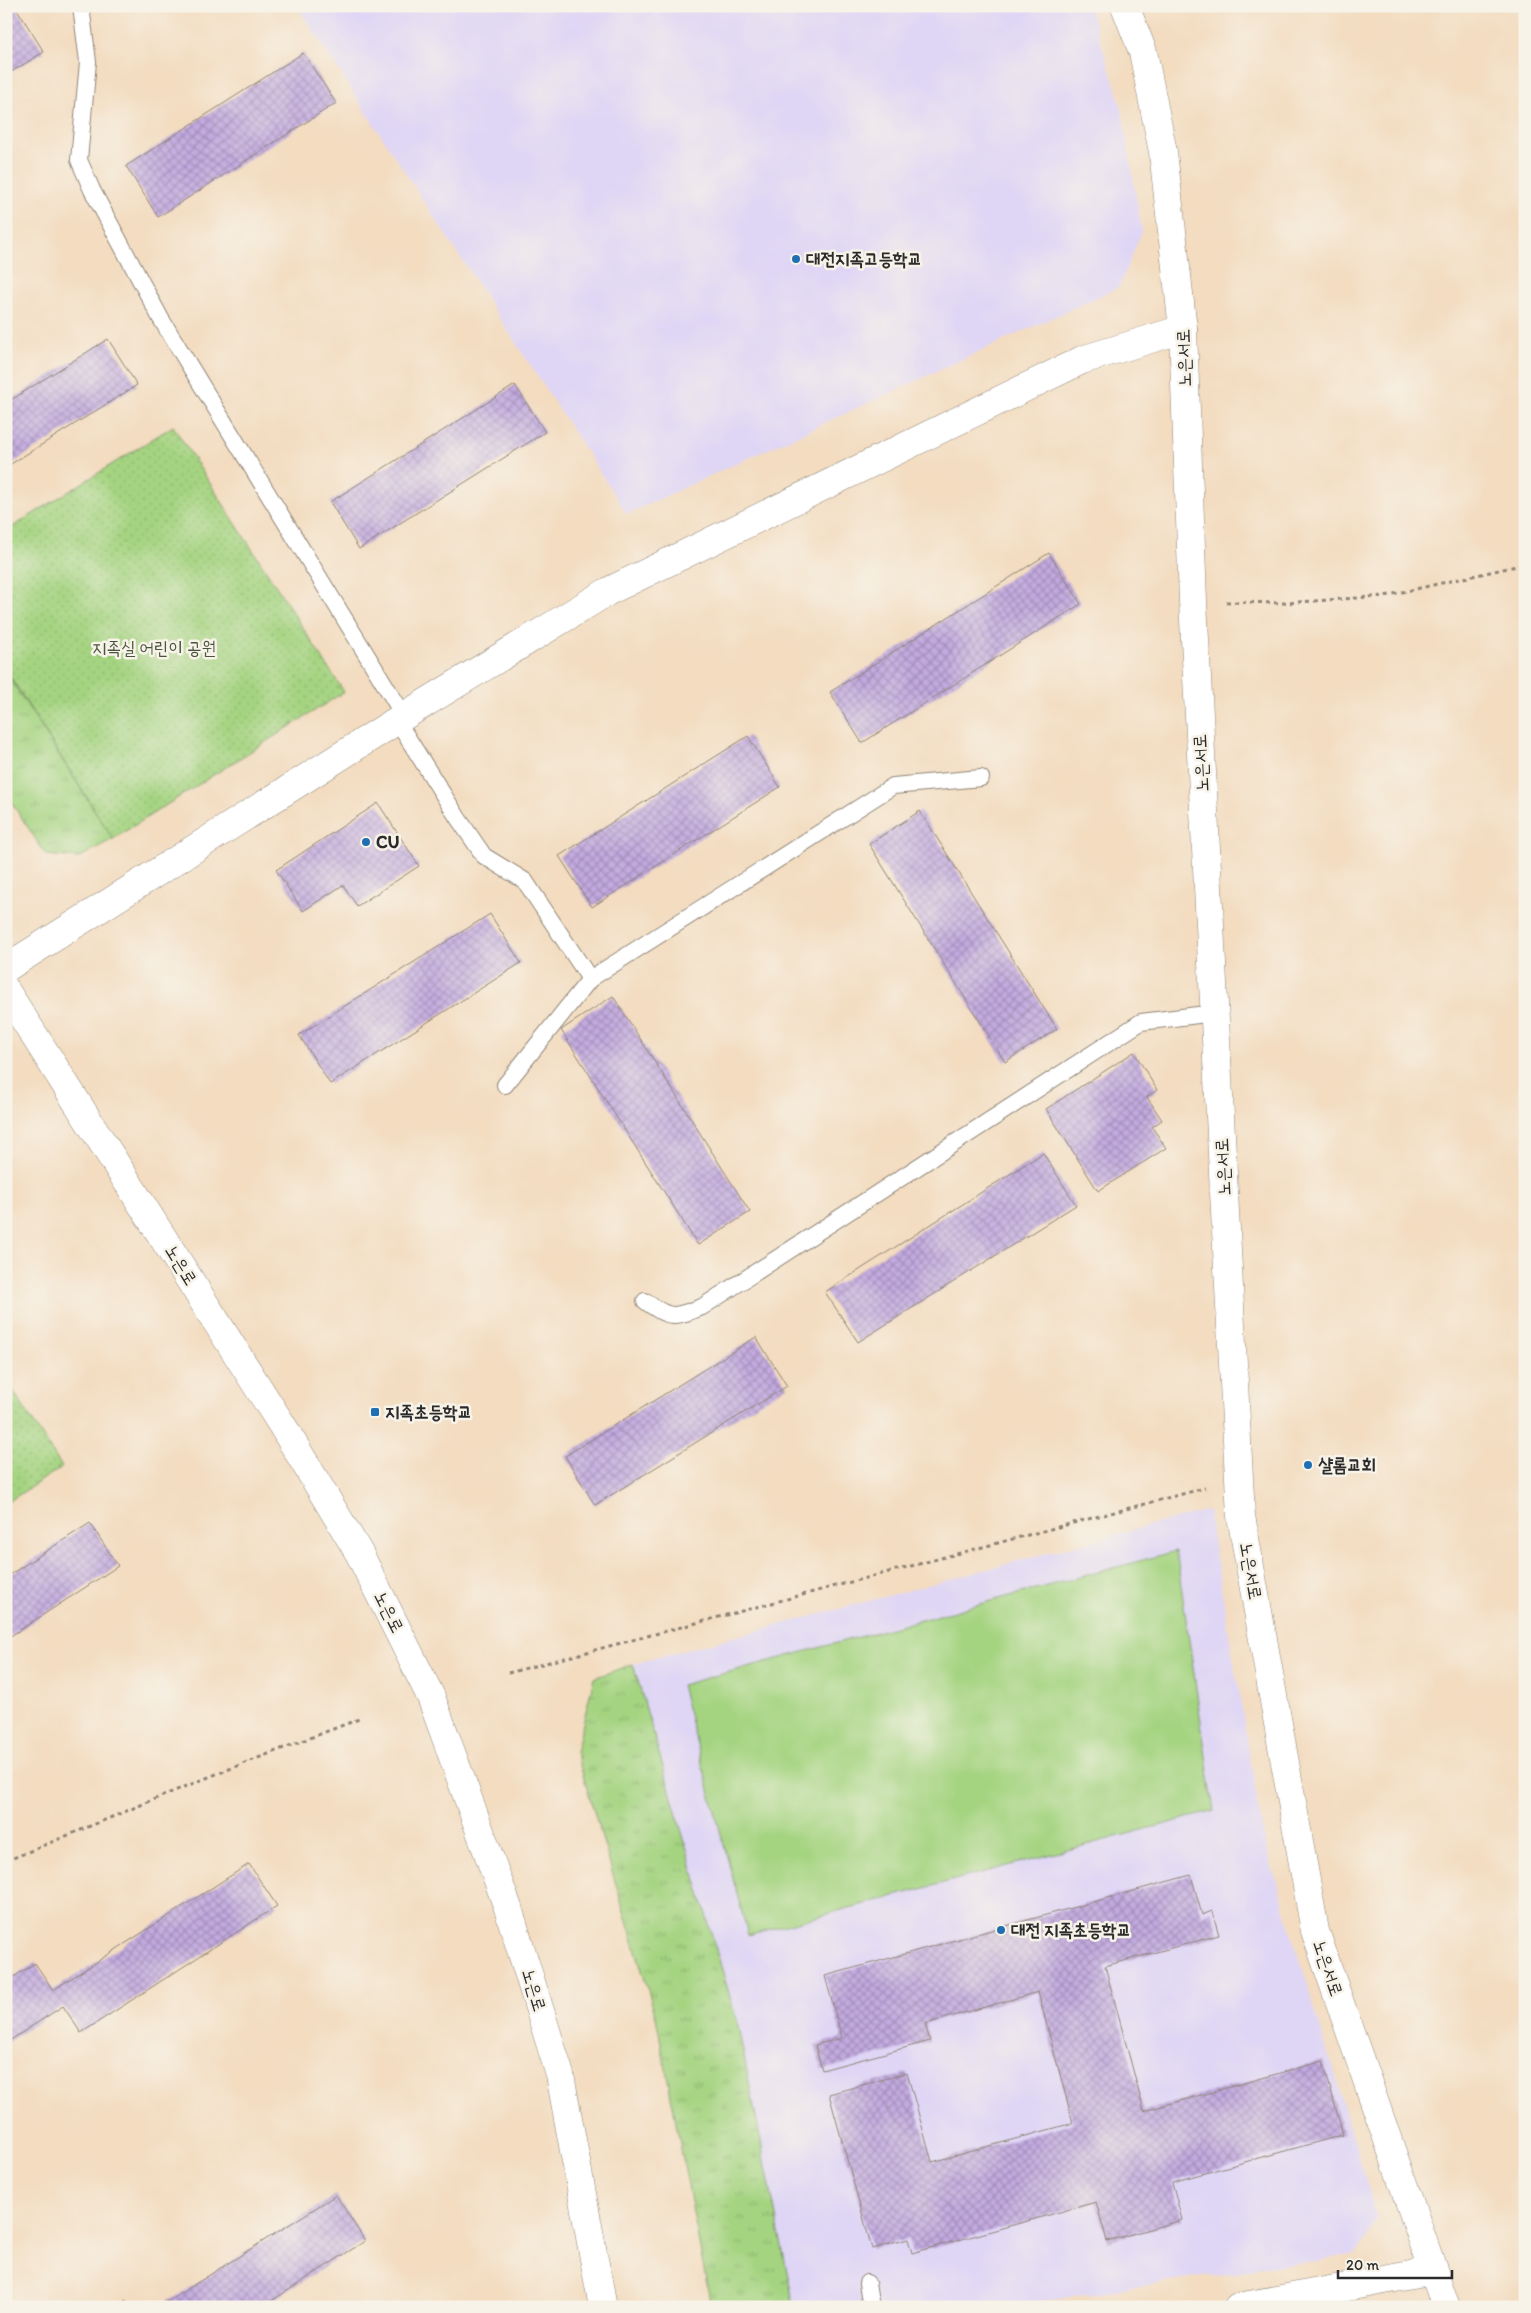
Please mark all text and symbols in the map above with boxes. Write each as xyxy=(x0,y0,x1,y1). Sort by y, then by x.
place label: 대전지족고등학교 xyxy=(806,248,922,270)
marker: 대전지족고등학교 xyxy=(790,253,802,265)
street label: 노은서로 xyxy=(1172,329,1196,387)
park label: 지족실 어린이 공원 xyxy=(92,637,216,659)
street label: 노은서로 xyxy=(1188,733,1214,793)
place label: CU xyxy=(376,831,400,853)
marker: CU xyxy=(360,836,372,848)
street label: 노은서로 xyxy=(1210,1137,1236,1197)
street label: 노은로 xyxy=(160,1241,202,1289)
place label: 지족초등학교 xyxy=(385,1401,472,1423)
marker: 지족초등학교 xyxy=(369,1406,381,1418)
place label: 샬롬교회 xyxy=(1318,1454,1376,1476)
marker: 샬롬교회 xyxy=(1302,1459,1314,1471)
street label: 노은서로 xyxy=(1235,1541,1267,1601)
street label: 노은로 xyxy=(369,1588,409,1636)
place label: 대전 지족초등학교 xyxy=(1011,1919,1131,1941)
marker: 대전 지족초등학교 xyxy=(995,1924,1007,1936)
street label: 노은서로 xyxy=(1308,1937,1348,1999)
street label: 노은로 xyxy=(517,1966,551,2014)
scale bar xyxy=(1338,2248,1452,2280)
text: 20 m xyxy=(1346,2256,1380,2274)

